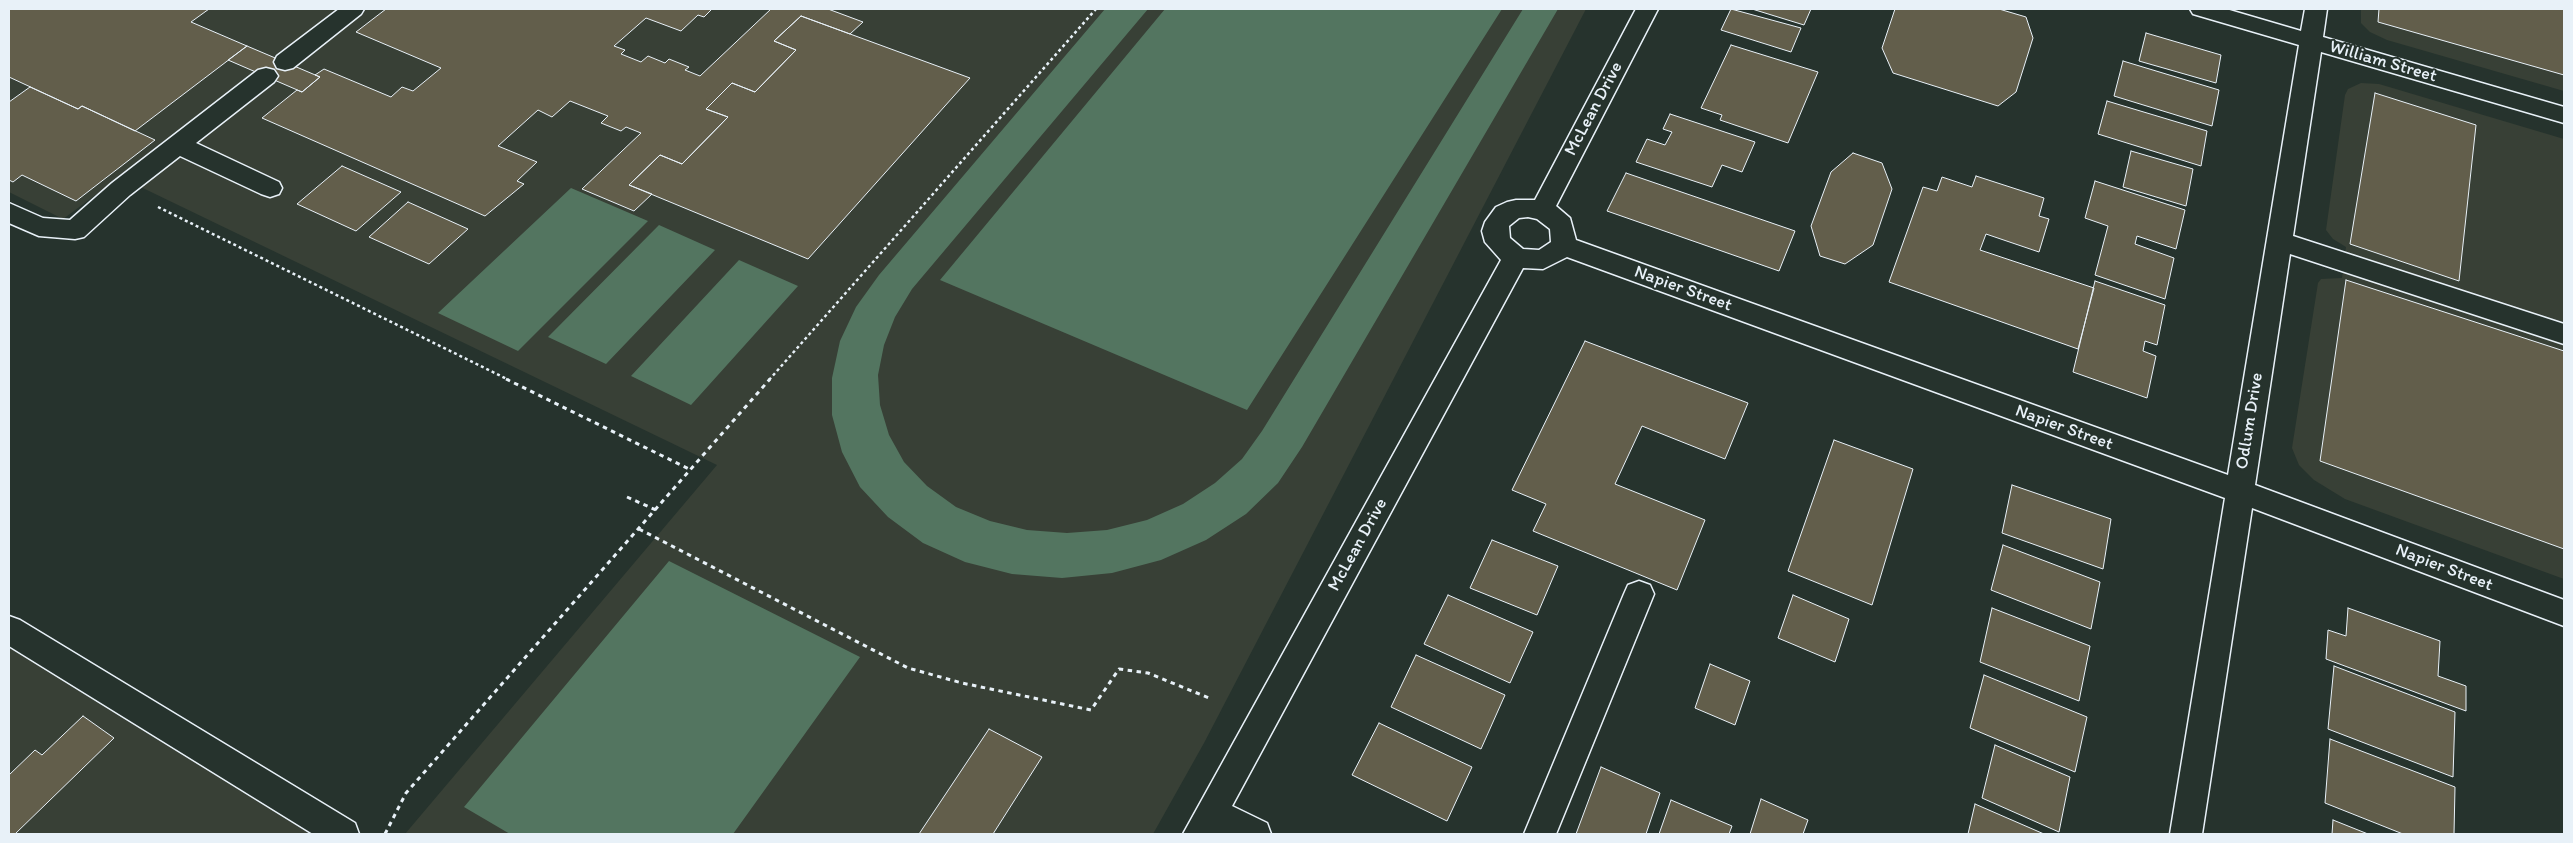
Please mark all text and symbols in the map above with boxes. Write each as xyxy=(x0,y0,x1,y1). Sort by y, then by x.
street label: William Street xyxy=(2327,36,2439,88)
street label: McLean Drive xyxy=(1560,58,1628,160)
street label: Napier Street xyxy=(1631,261,1735,317)
street label: Odlum Drive xyxy=(2232,371,2268,471)
street label: Napier Street xyxy=(2012,400,2116,456)
street label: McLean Drive xyxy=(1324,495,1392,595)
street label: Napier Street xyxy=(2392,540,2496,596)

